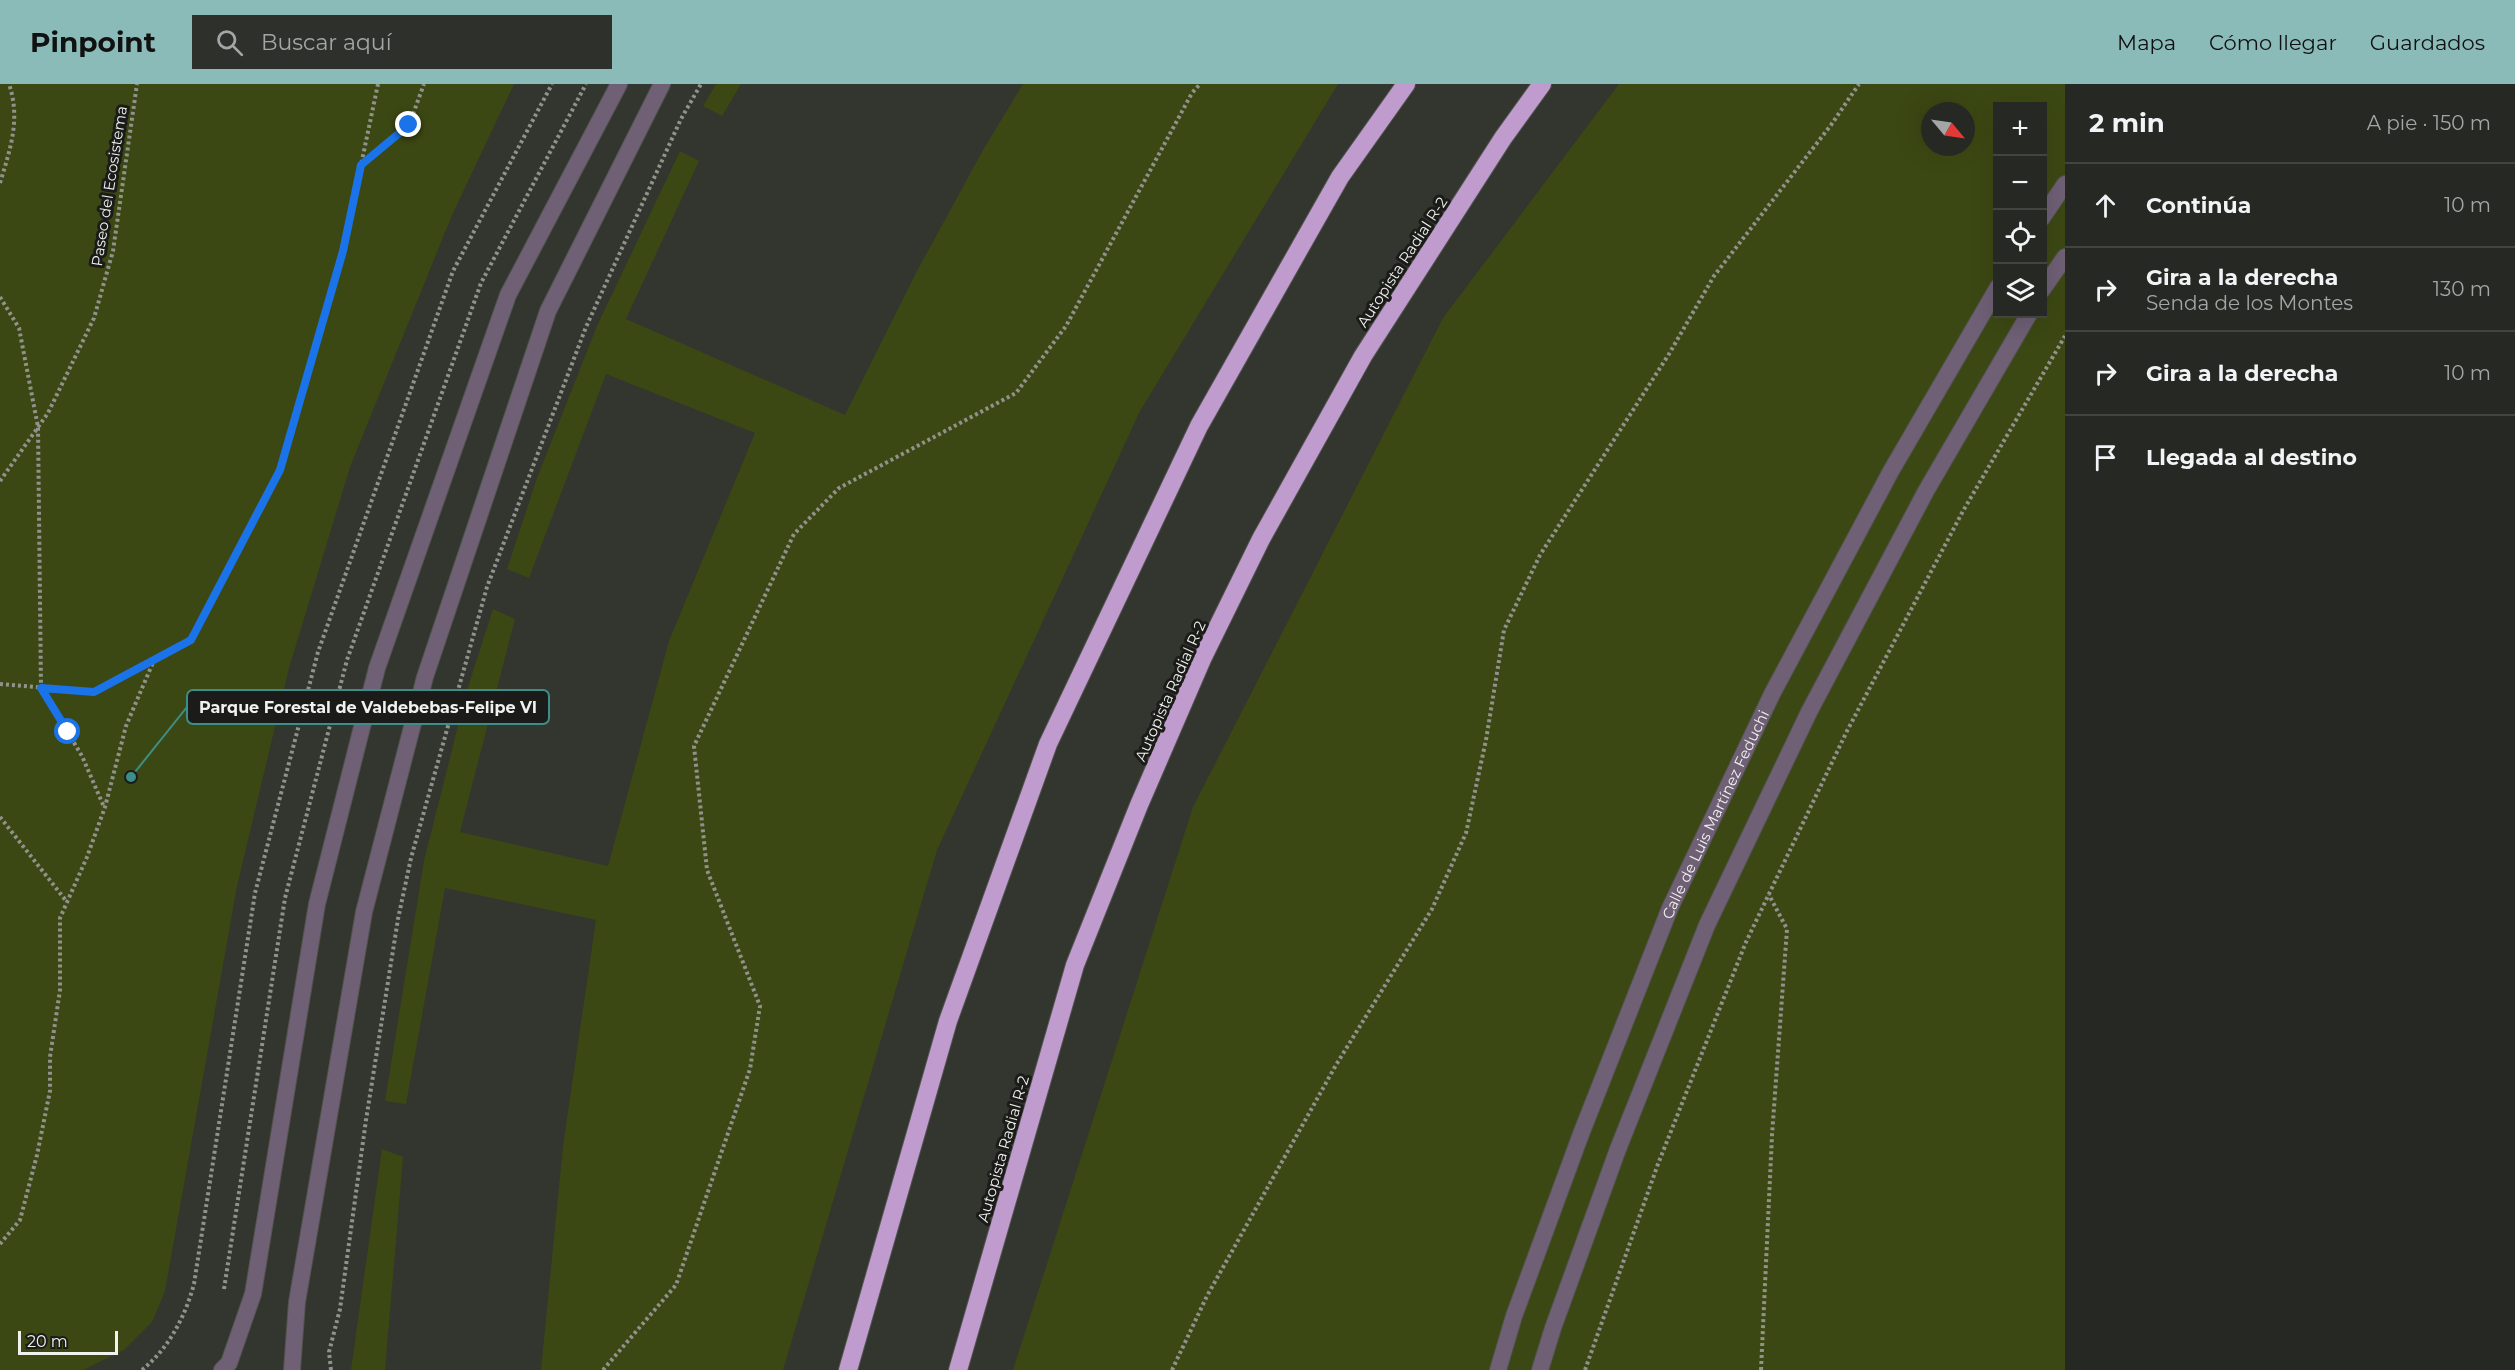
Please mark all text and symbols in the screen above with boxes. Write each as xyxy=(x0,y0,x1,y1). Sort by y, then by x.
search box xyxy=(192,15,612,69)
text: Pinpoint xyxy=(30,25,156,59)
icon: search xyxy=(213,26,246,59)
text: Buscar aquí xyxy=(261,29,392,56)
text: Mapa xyxy=(2117,30,2176,55)
text: Cómo llegar xyxy=(2209,30,2337,55)
text: Guardados xyxy=(2370,30,2485,55)
north arrow xyxy=(1921,102,1975,156)
map controls xyxy=(1993,102,2047,318)
button: + xyxy=(1993,102,2047,156)
street label: Paseo del Ecosistema xyxy=(87,104,131,268)
text: 2 min xyxy=(2089,107,2165,139)
route end xyxy=(395,111,421,137)
text: A pie · 150 m xyxy=(2367,111,2491,135)
button: − xyxy=(1993,156,2047,210)
icon: ahead xyxy=(2089,189,2122,222)
text: Continúa xyxy=(2146,192,2251,219)
street label: Autopista Radial R-2 xyxy=(1353,193,1451,331)
text: 10 m xyxy=(2444,193,2491,217)
button: locate xyxy=(1993,210,2047,264)
button: layers xyxy=(1993,264,2047,318)
text: Gira a la derecha xyxy=(2146,264,2338,291)
icon: right xyxy=(2089,273,2122,306)
text: 130 m xyxy=(2433,277,2491,301)
text: Senda de los Montes xyxy=(2146,291,2353,315)
icon: right xyxy=(2089,357,2122,390)
text: Gira a la derecha xyxy=(2146,360,2338,387)
text: 10 m xyxy=(2444,361,2491,385)
icon: arrive xyxy=(2089,441,2122,474)
text: Llegada al destino xyxy=(2146,444,2357,471)
street label: Autopista Radial R-2 xyxy=(1131,618,1209,764)
callout: Parque Forestal de Valdebebas-Felipe VI xyxy=(187,690,549,724)
text: Parque Forestal de Valdebebas-Felipe VI xyxy=(199,698,537,717)
street label: Calle de Luis Martínez Feduchi xyxy=(1657,707,1773,921)
route start xyxy=(54,718,80,744)
street label: Autopista Radial R-2 xyxy=(973,1074,1033,1224)
scale bar xyxy=(18,1328,118,1356)
text: 20 m xyxy=(27,1332,68,1351)

